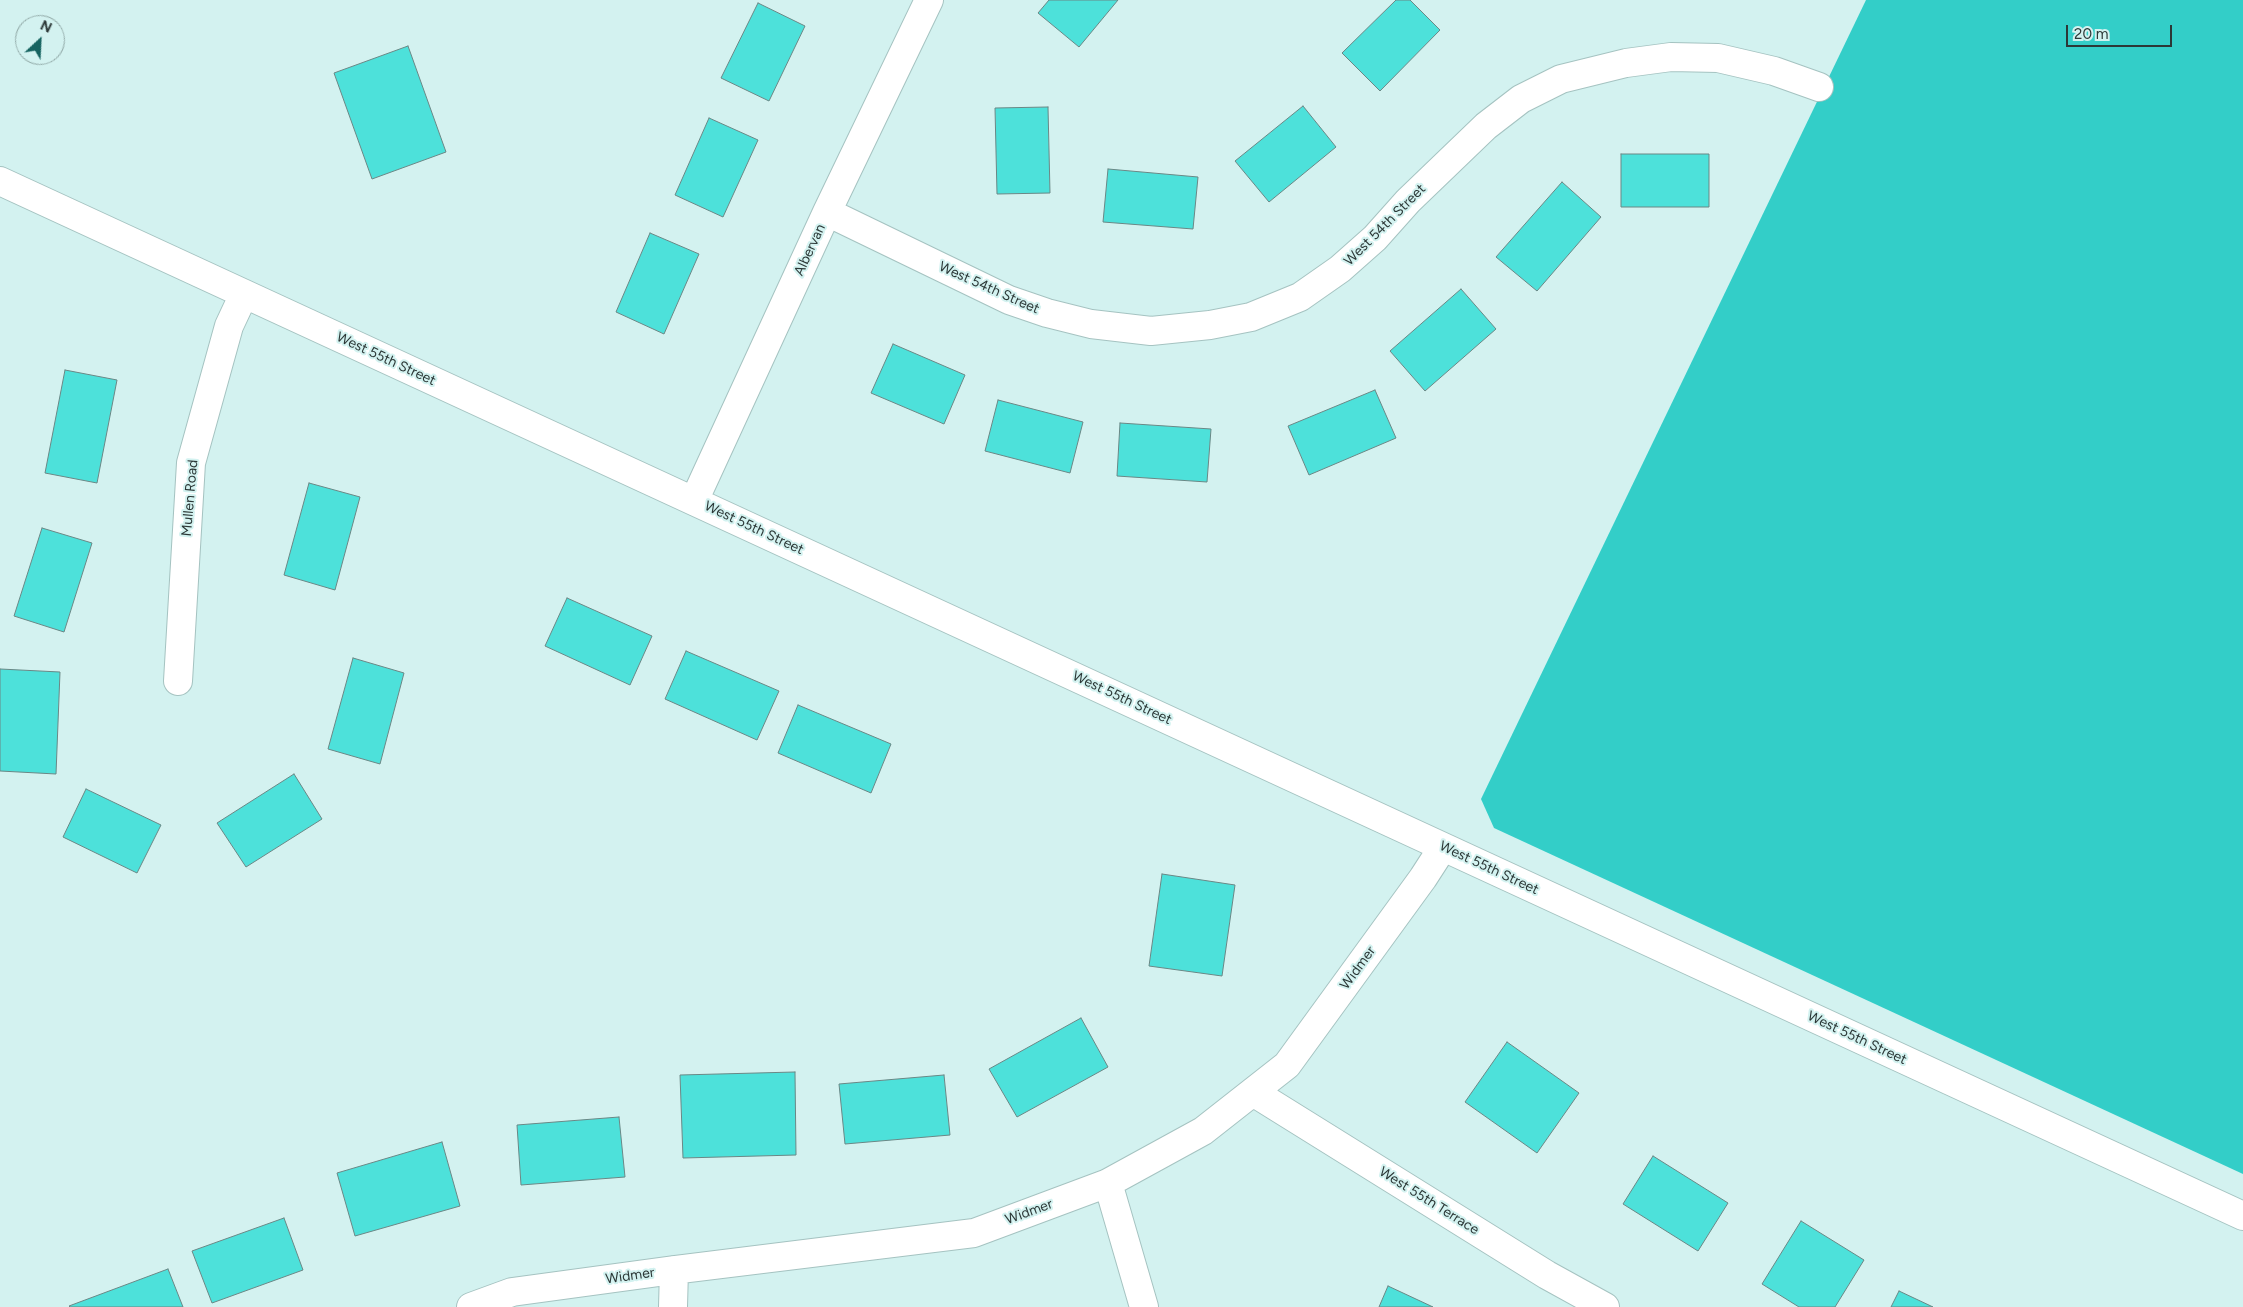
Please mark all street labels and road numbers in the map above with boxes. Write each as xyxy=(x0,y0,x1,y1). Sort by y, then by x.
street label: West 54th Street xyxy=(1341,181,1429,269)
street label: Albervan xyxy=(791,221,829,279)
street label: West 54th Street xyxy=(936,258,1042,318)
street label: West 55th Street xyxy=(334,329,438,389)
street label: Mullen Road xyxy=(178,459,202,537)
street label: West 55th Street xyxy=(702,498,806,558)
street label: West 55th Street xyxy=(1070,668,1174,728)
street label: West 55th Street xyxy=(1437,838,1541,898)
street label: Widmer xyxy=(1337,943,1379,993)
street label: West 55th Street xyxy=(1805,1008,1909,1068)
street label: West 55th Terrace xyxy=(1376,1163,1482,1239)
street label: Widmer xyxy=(1003,1196,1055,1228)
street label: Widmer xyxy=(604,1264,656,1288)

